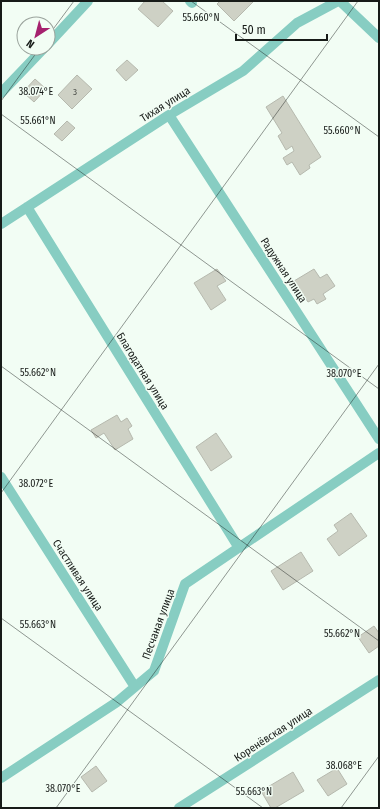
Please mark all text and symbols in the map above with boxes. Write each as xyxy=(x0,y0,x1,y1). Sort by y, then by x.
text: 55.660°N xyxy=(182,12,220,24)
north arrow xyxy=(16,16,56,56)
scale bar xyxy=(236,16,327,42)
text: 50 m xyxy=(242,23,266,37)
text: N xyxy=(24,36,37,51)
street label: Тихая улица xyxy=(138,84,193,125)
text: 38.074°E xyxy=(19,86,54,98)
house number: 3 xyxy=(73,87,77,97)
text: 55.661°N xyxy=(20,115,56,127)
text: 55.660°N xyxy=(323,125,361,137)
street label: Радужная улица xyxy=(258,235,309,305)
street label: Благодатная улица xyxy=(114,330,172,412)
text: 55.662°N xyxy=(20,367,56,379)
text: 38.070°E xyxy=(326,368,362,380)
text: 38.072°E xyxy=(19,478,53,490)
street label: Счастливая улица xyxy=(50,537,106,613)
street label: Песчаная улица xyxy=(140,587,177,661)
text: 55.663°N xyxy=(20,619,56,631)
text: 55.662°N xyxy=(324,628,360,640)
street label: Коренёвская улица xyxy=(232,704,315,764)
text: 38.068°E xyxy=(326,760,362,772)
text: 38.070°E xyxy=(45,783,81,795)
text: 55.663°N xyxy=(236,786,272,798)

